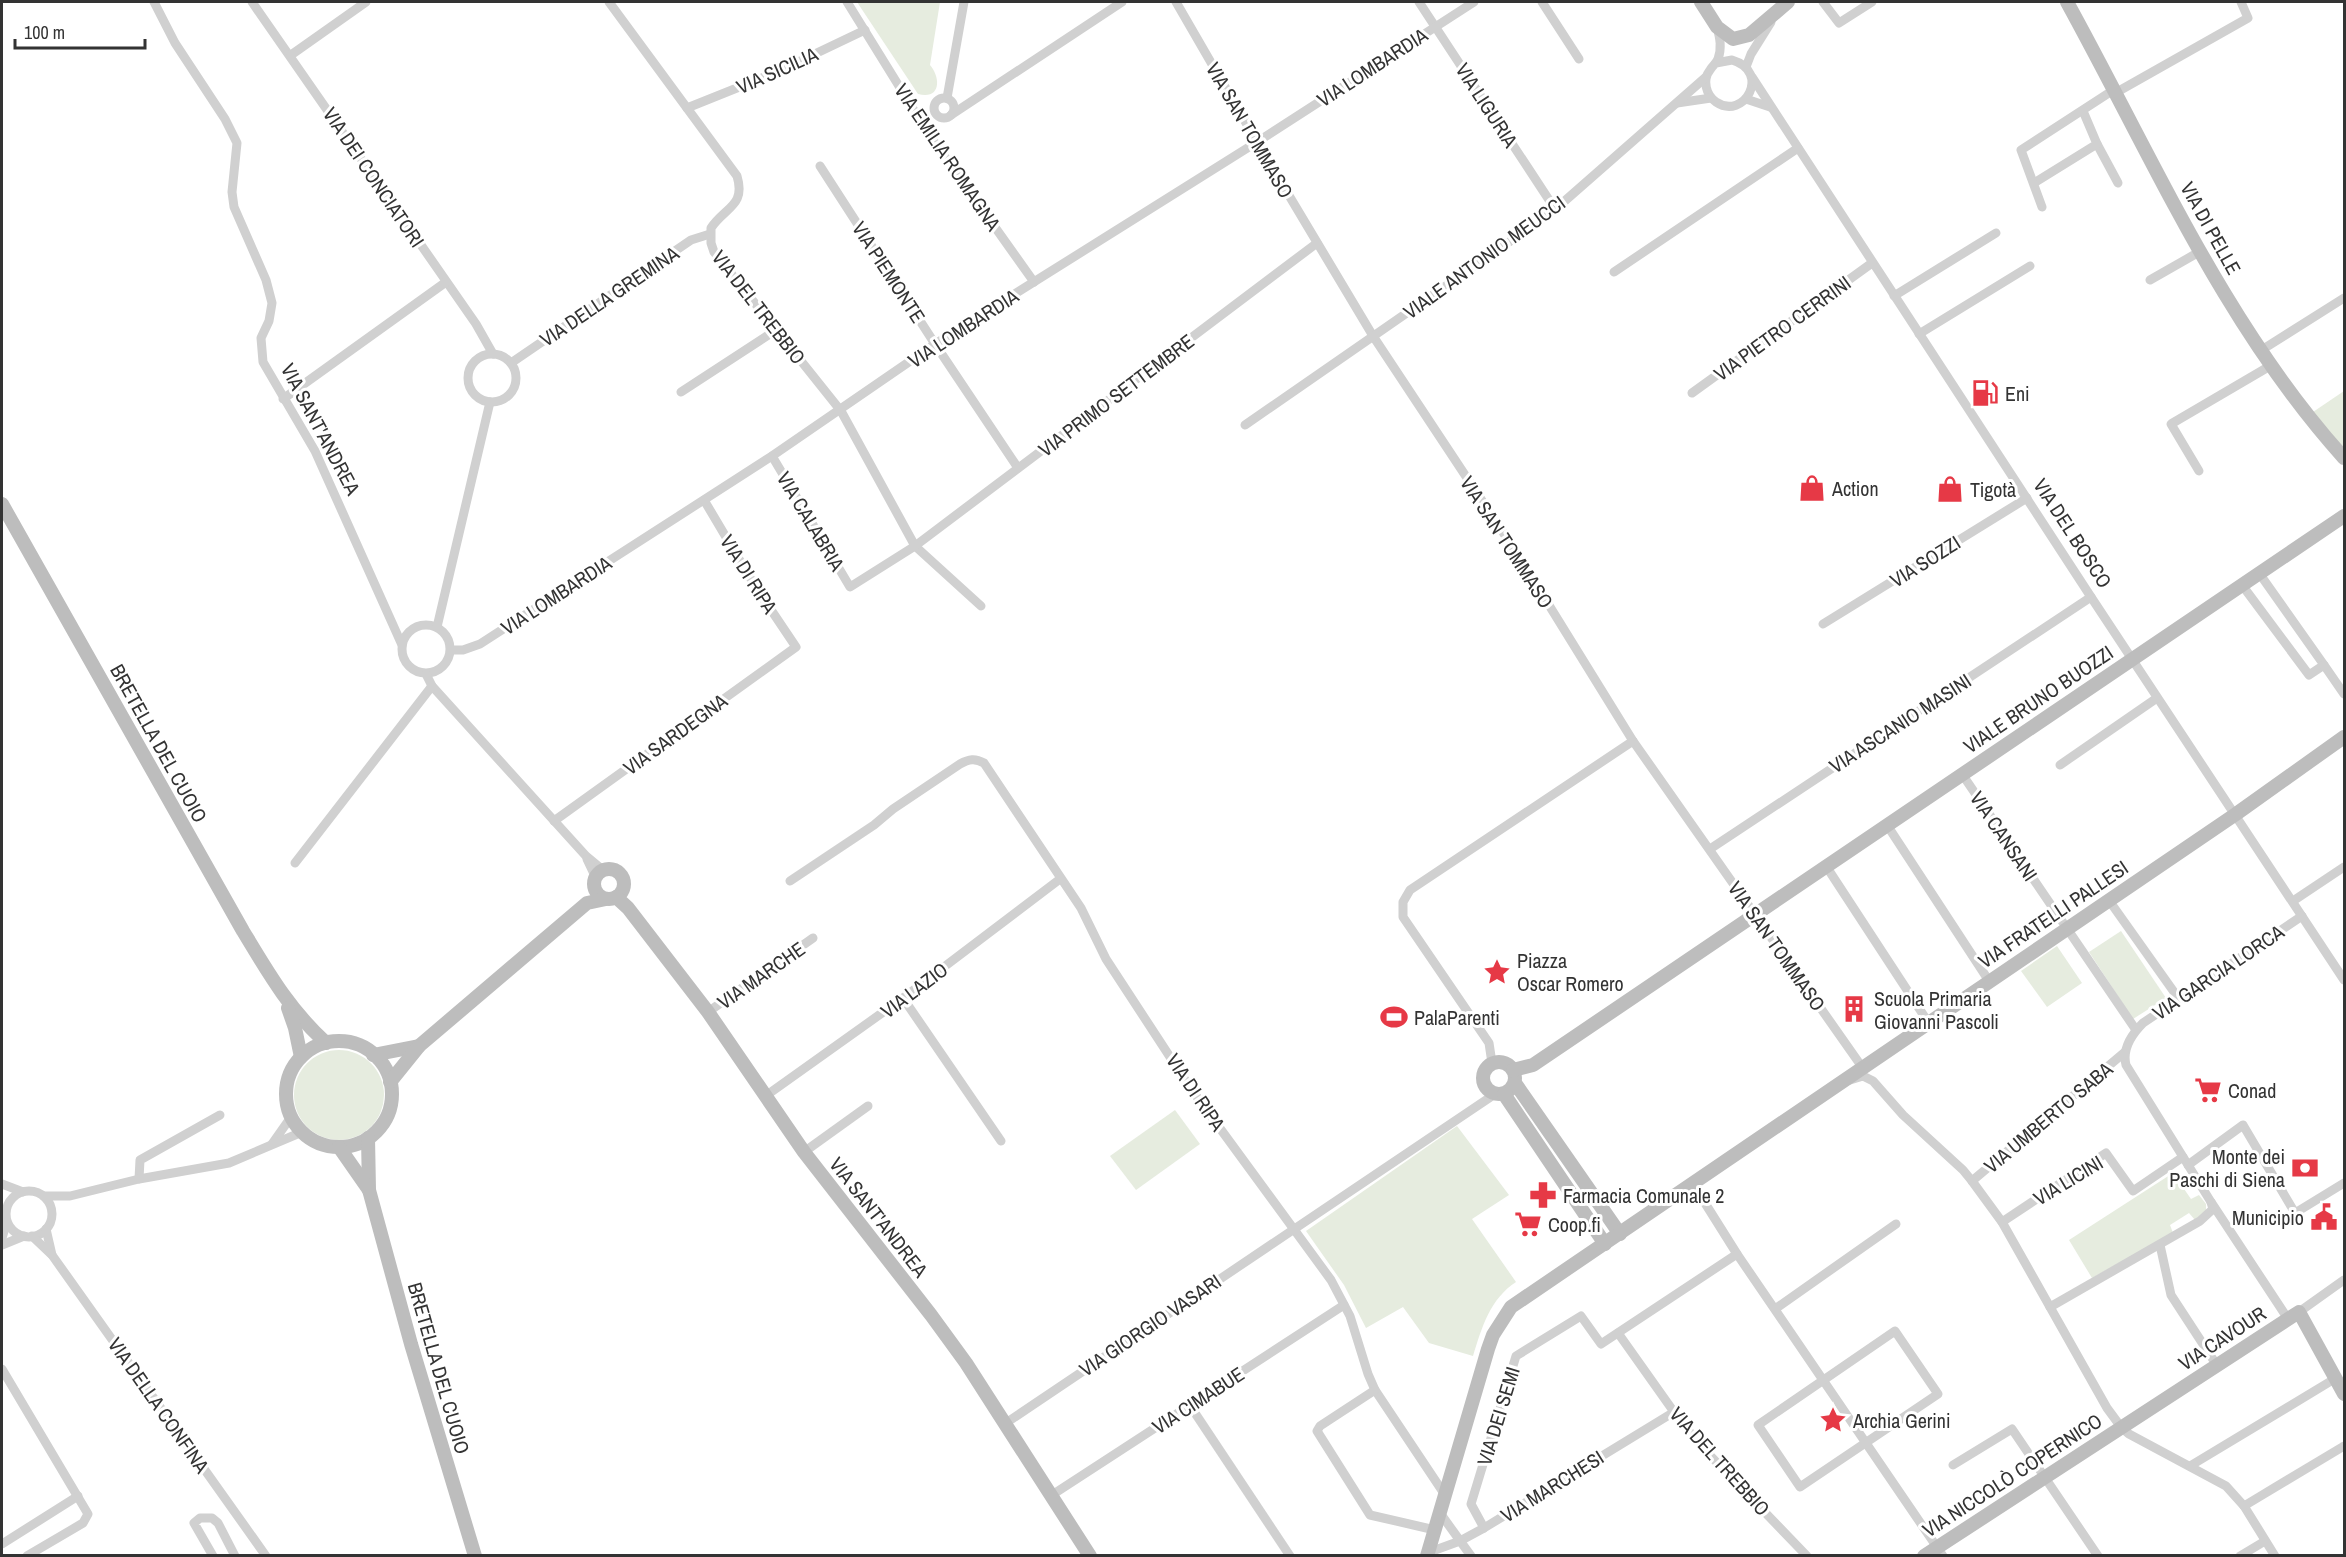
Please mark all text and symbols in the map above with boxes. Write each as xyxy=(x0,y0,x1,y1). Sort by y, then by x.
scale bar xyxy=(15,12,146,50)
text: 100 m xyxy=(24,20,65,45)
street label: VIA LOMBARDIA xyxy=(1312,21,1433,113)
street label: VIA SICILIA xyxy=(732,40,822,100)
street label: VIA SAN TOMMASO xyxy=(1200,57,1300,203)
street label: VIA LIGURIA xyxy=(1450,58,1524,153)
street label: VIA EMILIA ROMAGNA xyxy=(889,78,1007,236)
street label: VIA DEI CONCIATORI xyxy=(317,102,431,252)
street label: VIA DI PELLE xyxy=(2174,177,2248,279)
street label: VIALE ANTONIO MEUCCI xyxy=(1398,189,1570,325)
street label: VIA PIEMONTE xyxy=(846,216,932,328)
street label: VIA DELLA GREMINA xyxy=(534,239,684,353)
street label: VIA DEL TREBBIO xyxy=(706,244,812,370)
street label: VIA PIETRO CERRINI xyxy=(1708,269,1856,387)
street label: VIA LOMBARDIA xyxy=(903,282,1024,374)
street label: VIA PRIMO SETTEMBRE xyxy=(1033,327,1199,463)
street label: VIA SANT'ANDREA xyxy=(275,359,367,500)
fuel station icon: Eni xyxy=(1970,378,2000,408)
place label: Eni xyxy=(2005,380,2030,407)
street label: VIA CALABRIA xyxy=(771,466,851,576)
street label: VIA SAN TOMMASO xyxy=(1454,471,1560,613)
shop icon: Action xyxy=(1797,473,1827,503)
street label: VIA DEL BOSCO xyxy=(2028,473,2118,593)
shop icon: Tigotà xyxy=(1935,474,1965,504)
place label: Action xyxy=(1831,475,1879,502)
place label: Tigotà xyxy=(1970,476,2016,503)
street label: VIA DI RIPA xyxy=(714,529,784,619)
street label: VIA SOZZI xyxy=(1885,529,1965,593)
street label: VIA LOMBARDIA xyxy=(496,549,617,641)
street label: VIALE BRUNO BUOZZI xyxy=(1958,639,2118,759)
street label: BRETELLA DEL CUOIO xyxy=(104,659,214,827)
street label: VIA ASCANIO MASINI xyxy=(1824,667,1976,779)
street label: VIA SARDEGNA xyxy=(618,687,732,781)
street label: VIA CANSANI xyxy=(1964,786,2044,886)
street label: VIA FRATELLI PALLESI xyxy=(1973,854,2133,974)
street label: VIA SAN TOMMASO xyxy=(1722,876,1832,1016)
street label: VIA GARCIA LORCA xyxy=(2147,918,2289,1026)
street label: VIA MARCHE xyxy=(712,935,810,1015)
place label: Piazza Oscar Romero xyxy=(1517,947,1624,997)
street label: VIA LAZIO xyxy=(875,956,953,1024)
place icon: Piazza Oscar Romero xyxy=(1482,957,1512,987)
place label: Scuola Primaria Giovanni Pascoli xyxy=(1874,985,1999,1035)
building icon: Scuola Primaria Giovanni Pascoli xyxy=(1839,994,1869,1024)
sports icon: PalaParenti xyxy=(1379,1002,1409,1032)
place label: PalaParenti xyxy=(1414,1004,1500,1031)
street label: VIA DI RIPA xyxy=(1160,1048,1232,1136)
street label: VIA UMBERTO SABA xyxy=(1978,1055,2118,1179)
supermarket icon: Conad xyxy=(2193,1075,2223,1105)
place label: Conad xyxy=(2228,1077,2276,1104)
place label: Monte dei Paschi di Siena xyxy=(2169,1143,2285,1193)
street label: VIA LICINI xyxy=(2028,1149,2108,1211)
street label: VIA SANT'ANDREA xyxy=(824,1151,934,1283)
bank icon: Monte dei Paschi di Siena xyxy=(2290,1153,2320,1183)
pharmacy icon: Farmacia Comunale 2 xyxy=(1528,1180,1558,1210)
place label: Farmacia Comunale 2 xyxy=(1563,1182,1724,1209)
public building icon: Municipio xyxy=(2309,1202,2339,1232)
place label: Municipio xyxy=(2232,1204,2304,1231)
supermarket icon: Coop.fi xyxy=(1513,1209,1543,1239)
place label: Coop.fi xyxy=(1548,1211,1601,1238)
street label: VIA GIORGIO VASARI xyxy=(1074,1267,1226,1383)
street label: BRETELLA DEL CUOIO xyxy=(402,1279,476,1457)
street label: VIA CAVOUR xyxy=(2173,1300,2271,1376)
street label: VIA DELLA CONFINA xyxy=(102,1332,216,1478)
street label: VIA CIMABUE xyxy=(1147,1360,1249,1440)
street label: VIA DEI SEMI xyxy=(1470,1363,1526,1469)
street label: VIA DEL TREBBIO xyxy=(1664,1401,1776,1521)
place icon: Archia Gerini xyxy=(1818,1405,1848,1435)
place label: Archia Gerini xyxy=(1852,1407,1951,1434)
street label: VIA NICCOLÒ COPERNICO xyxy=(1917,1407,2107,1543)
street label: VIA MARCHESI xyxy=(1495,1444,1609,1528)

